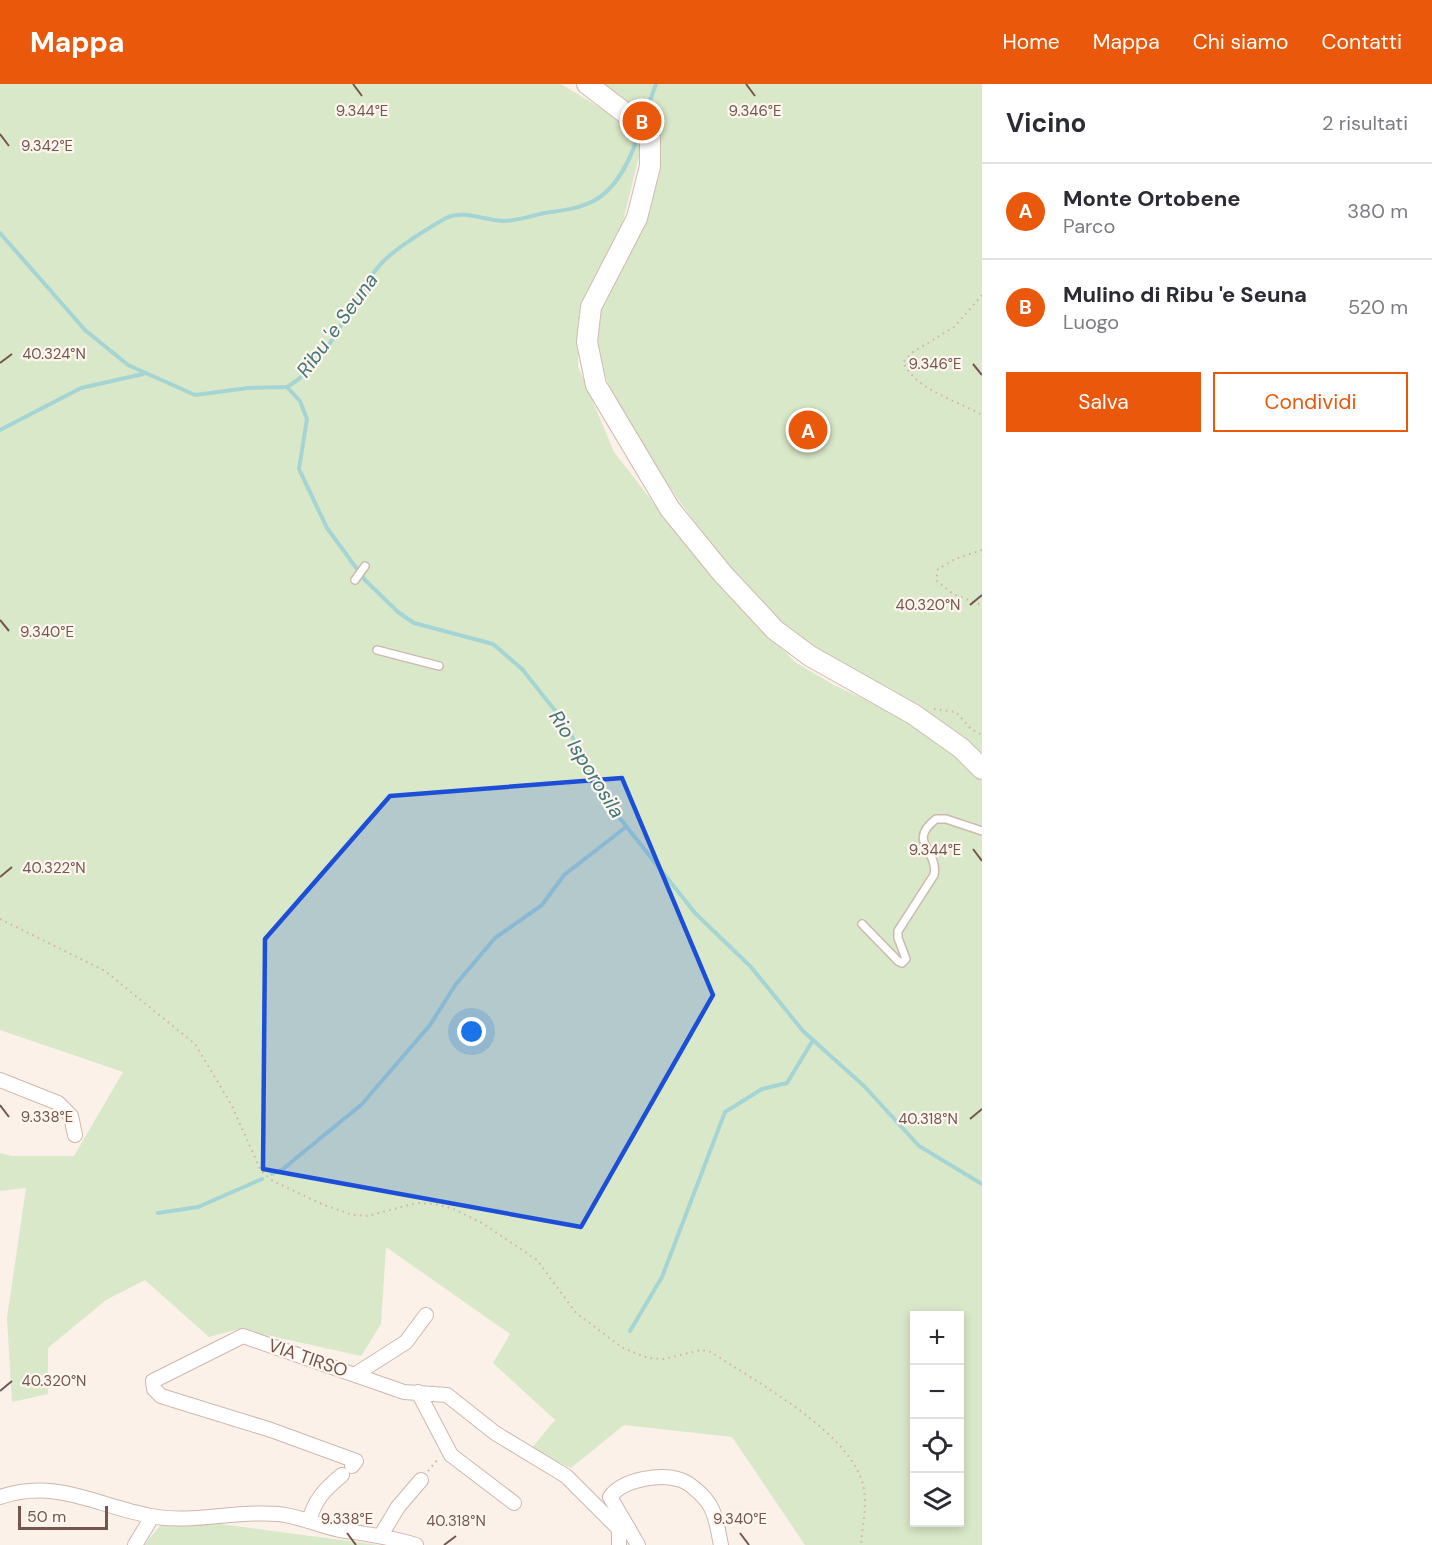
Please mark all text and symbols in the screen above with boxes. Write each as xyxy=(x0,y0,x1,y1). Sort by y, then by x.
text: Mappa xyxy=(30,24,124,61)
text: Home xyxy=(1002,28,1060,56)
text: Mappa xyxy=(1093,28,1160,56)
text: Chi siamo xyxy=(1193,28,1289,56)
text: Contatti xyxy=(1322,28,1402,56)
pin: B xyxy=(622,99,662,144)
text: 9.344°E xyxy=(336,101,388,121)
text: 9.346°E xyxy=(729,101,781,121)
text: Vicino xyxy=(1006,106,1086,140)
text: 2 risultati xyxy=(1322,110,1408,136)
text: 9.342°E xyxy=(21,136,73,156)
text: Monte Ortobene xyxy=(1063,184,1241,213)
text: A xyxy=(1018,198,1033,224)
text: 380 m xyxy=(1347,198,1408,224)
text: Parco xyxy=(1063,213,1115,239)
water label: Ribu 'e Seuna xyxy=(290,268,384,382)
text: Mulino di Ribu 'e Seuna xyxy=(1063,280,1307,309)
text: B xyxy=(1019,294,1032,320)
text: 520 m xyxy=(1348,294,1408,320)
text: Luogo xyxy=(1063,309,1119,335)
text: 40.324°N xyxy=(22,344,86,364)
text: 9.346°E xyxy=(909,354,961,374)
button: Salva xyxy=(1006,372,1201,432)
button: Condividi xyxy=(1213,372,1408,432)
pin: A xyxy=(788,408,828,452)
text: 40.320°N xyxy=(896,595,960,615)
text: 9.340°E xyxy=(20,622,74,642)
water label: Rio Isporosila xyxy=(543,705,631,823)
text: 9.344°E xyxy=(909,840,961,860)
text: 40.322°N xyxy=(22,858,86,878)
your location xyxy=(457,1017,486,1046)
text: 9.338°E xyxy=(21,1107,73,1127)
text: 40.318°N xyxy=(898,1109,958,1129)
map controls xyxy=(910,1311,964,1527)
button: + xyxy=(910,1311,964,1365)
street label: VIA TIRSO xyxy=(265,1333,351,1383)
button: − xyxy=(910,1365,964,1419)
text: 40.320°N xyxy=(22,1371,86,1391)
button: locate xyxy=(910,1419,964,1473)
button: layers xyxy=(910,1473,964,1527)
scale bar xyxy=(18,1503,108,1530)
text: 50 m xyxy=(27,1506,66,1527)
text: 9.338°E xyxy=(321,1509,373,1529)
text: 9.340°E xyxy=(713,1509,767,1529)
text: 40.318°N xyxy=(426,1511,486,1531)

